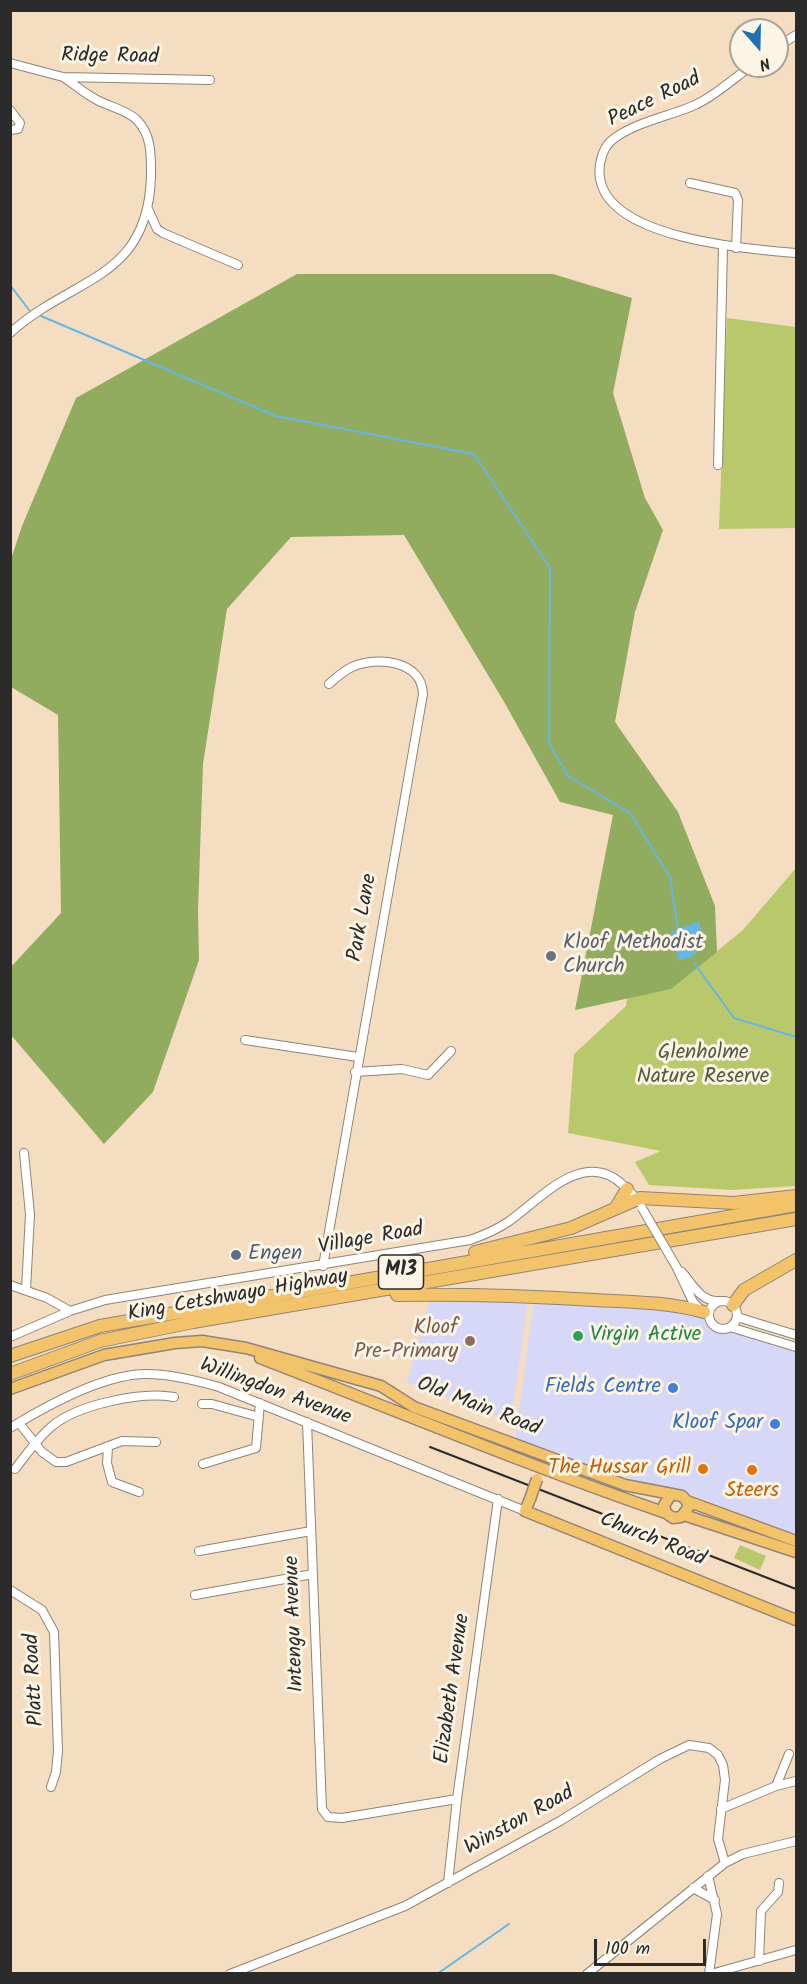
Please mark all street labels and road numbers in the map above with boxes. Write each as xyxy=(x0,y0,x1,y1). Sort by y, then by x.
street label: Ridge Road xyxy=(61,45,159,71)
street label: Peace Road xyxy=(605,68,705,134)
street label: Park Lane xyxy=(344,872,384,964)
street label: Village Road xyxy=(316,1218,426,1262)
road number: M13 xyxy=(378,1255,424,1289)
street label: King Cetshwayo Highway xyxy=(126,1265,350,1329)
street label: Willingdon Avenue xyxy=(196,1354,354,1432)
street label: Old Main Road xyxy=(413,1373,543,1443)
street label: Church Road xyxy=(595,1508,709,1574)
street label: Intengu Avenue xyxy=(281,1555,311,1693)
street label: Elizabeth Avenue xyxy=(431,1612,477,1766)
street label: Platt Road xyxy=(21,1633,51,1727)
street label: Winston Road xyxy=(461,1782,579,1862)

